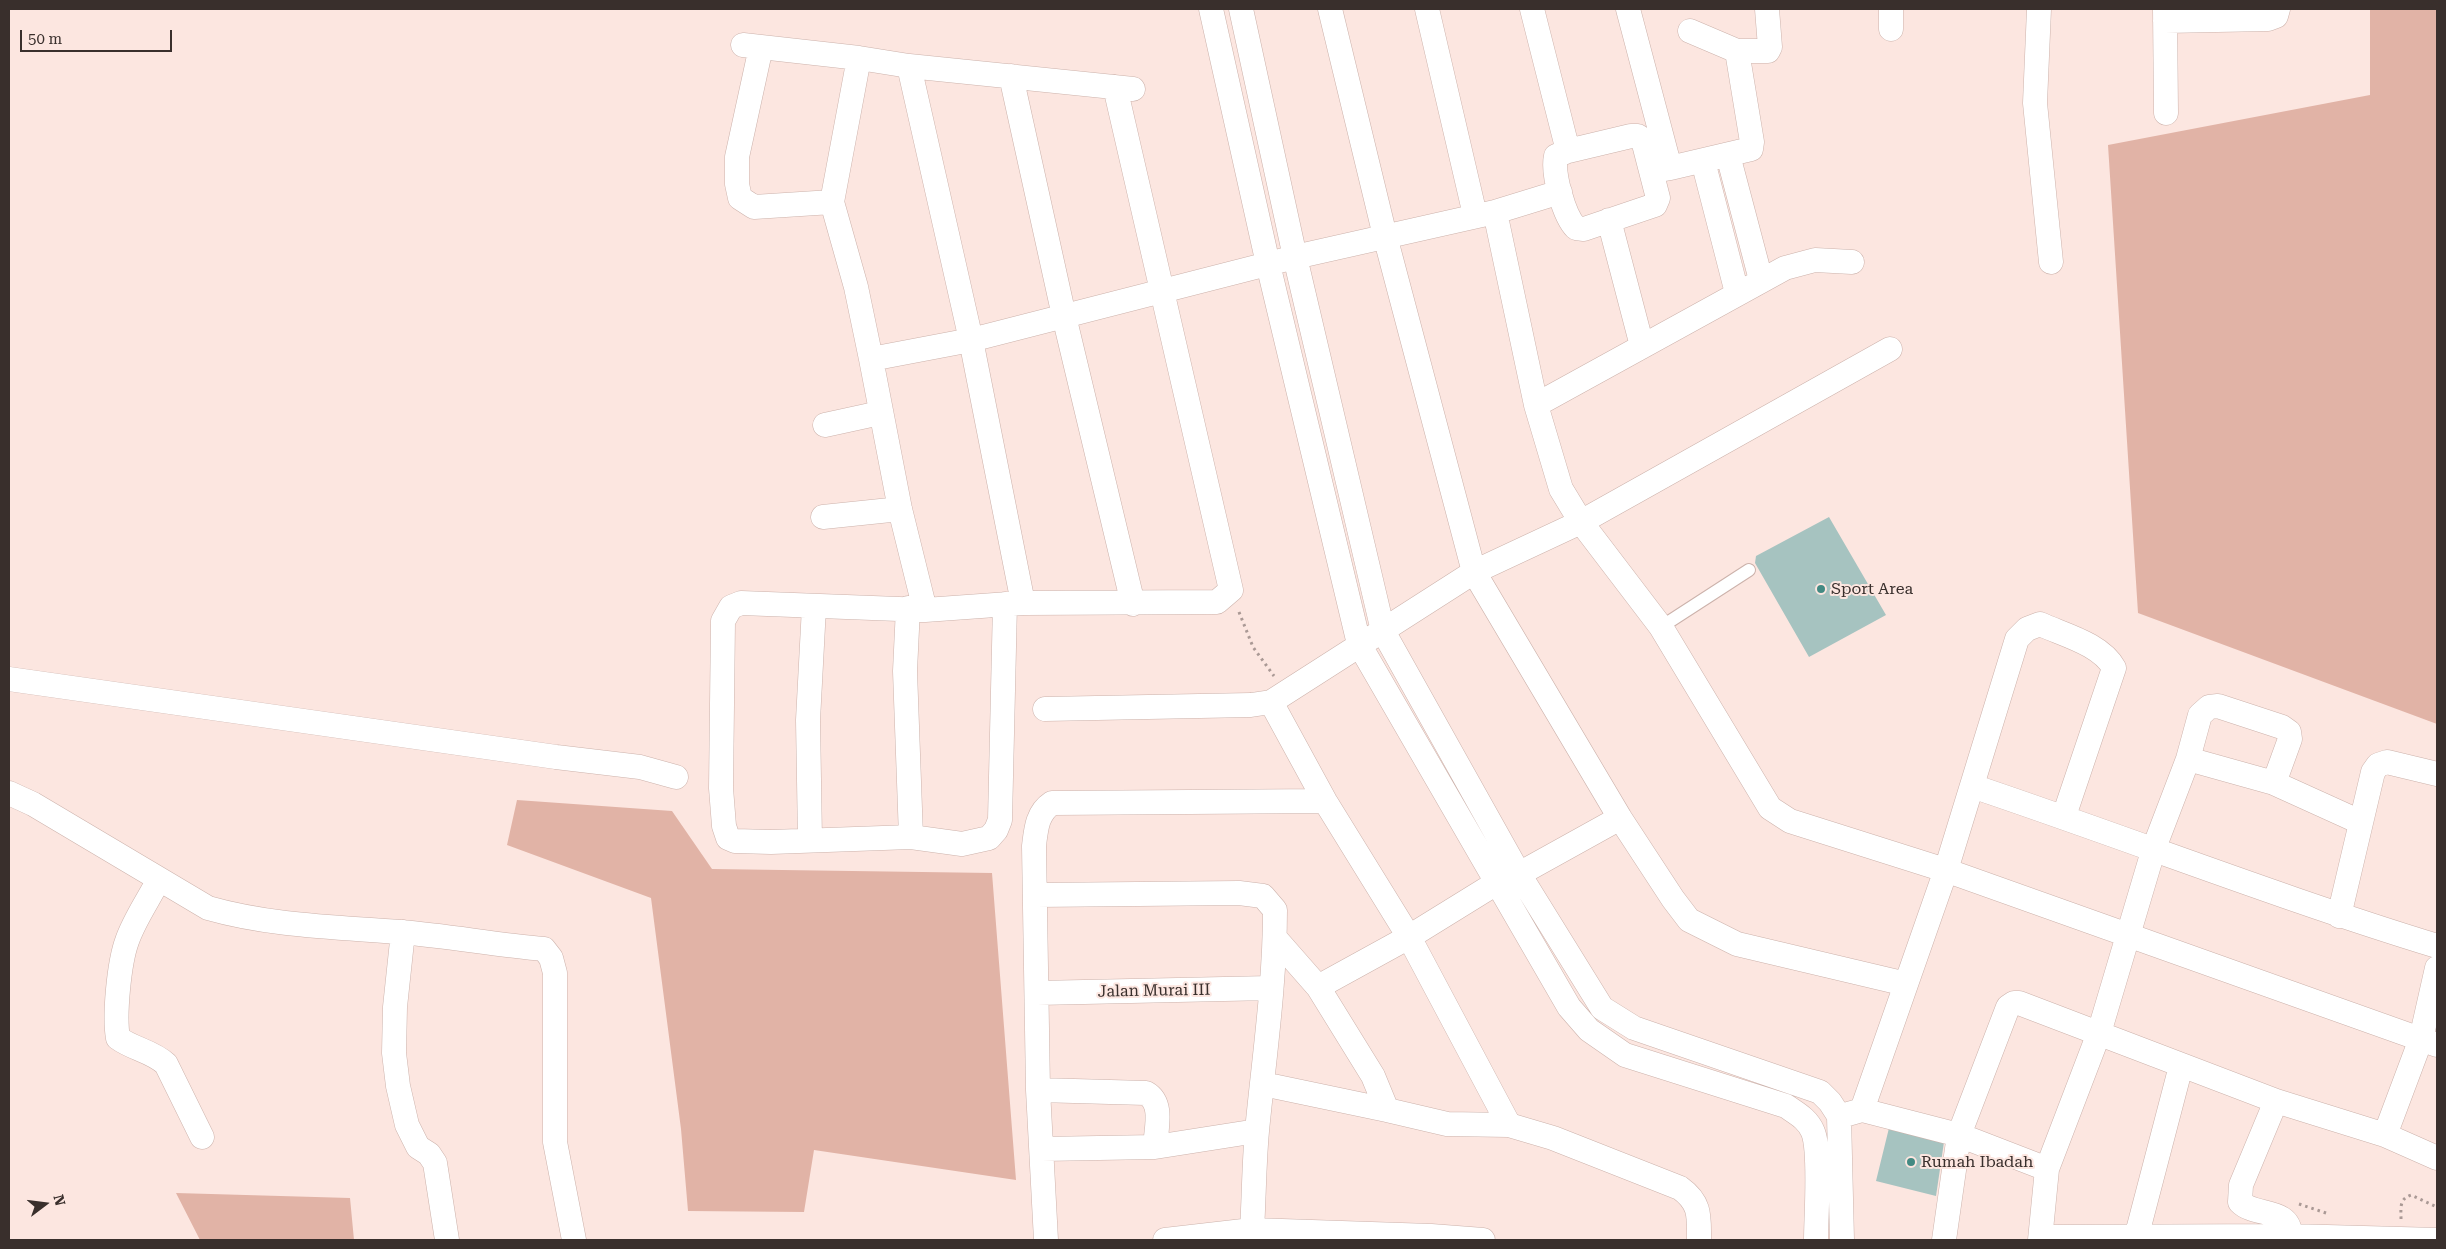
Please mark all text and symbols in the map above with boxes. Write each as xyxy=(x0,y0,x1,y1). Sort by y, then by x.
scale bar xyxy=(22,20,175,52)
text: 50 m xyxy=(28,30,62,48)
place label: Sport Area xyxy=(1831,579,1913,599)
marker: Sport Area xyxy=(1815,583,1827,595)
street label: Jalan Murai III xyxy=(1097,980,1211,1002)
place label: Rumah Ibadah xyxy=(1921,1152,2033,1172)
marker: Rumah Ibadah xyxy=(1905,1156,1917,1168)
north arrow xyxy=(20,1179,70,1229)
text: N xyxy=(50,1193,69,1207)

